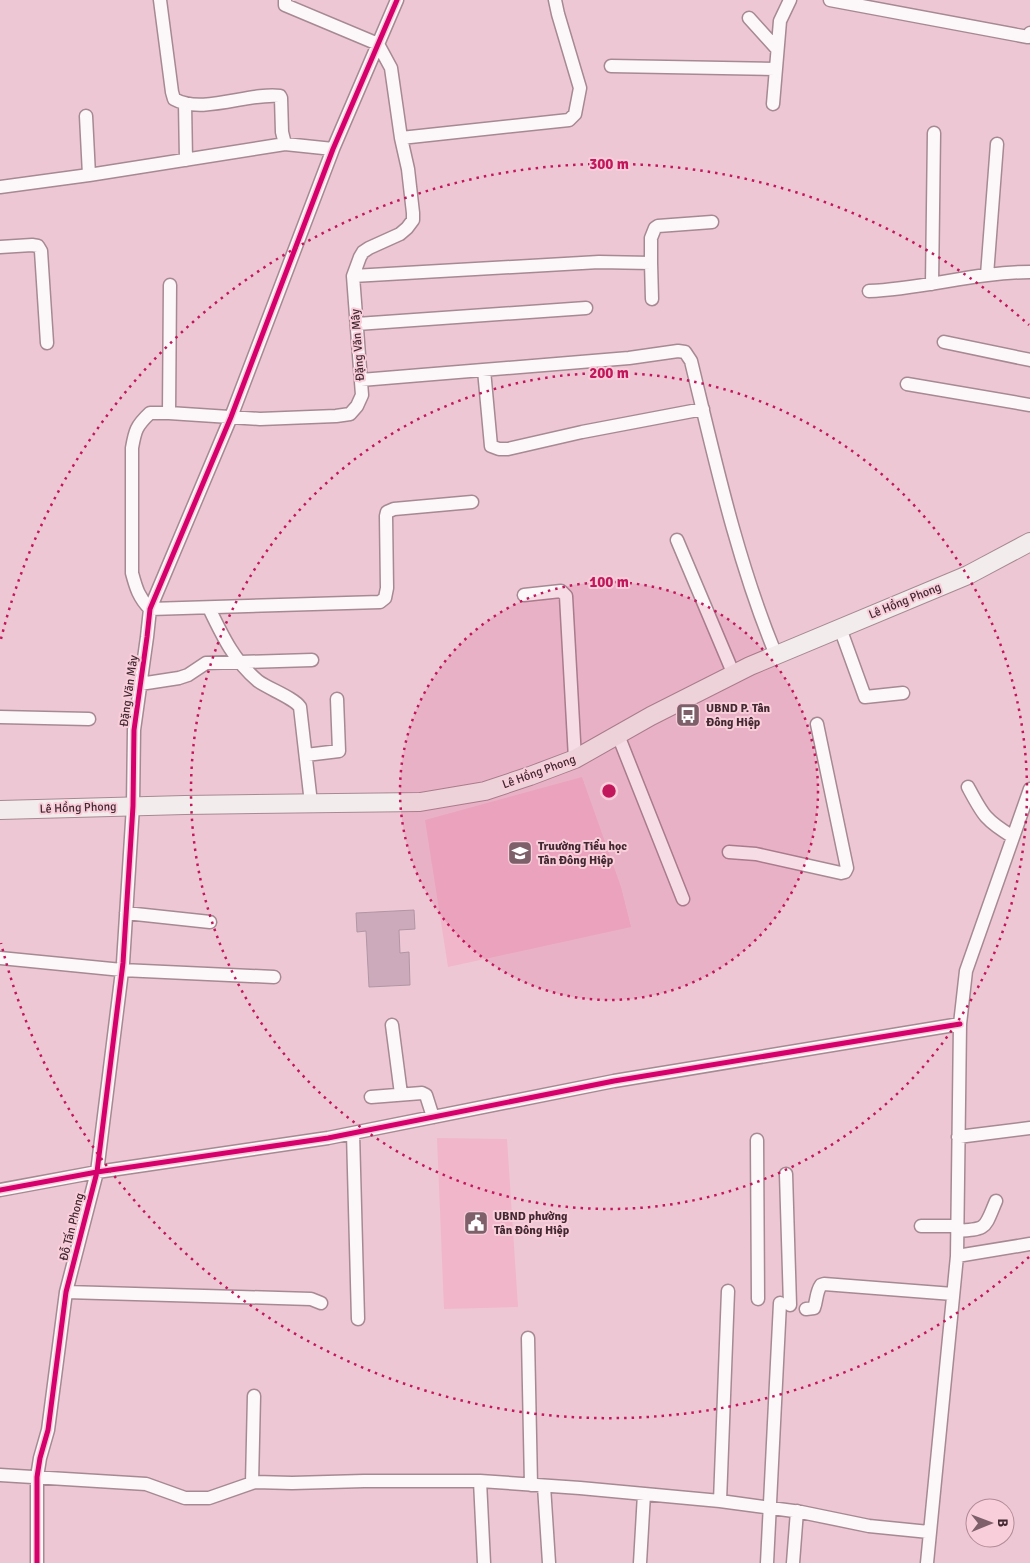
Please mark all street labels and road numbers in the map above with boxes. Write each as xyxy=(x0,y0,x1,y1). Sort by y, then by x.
street label: Đặng Văn Mây xyxy=(348,308,368,382)
street label: Lê Hồng Phong xyxy=(867,580,943,622)
street label: Đặng Văn Mây xyxy=(117,654,142,728)
street label: Lê Hồng Phong xyxy=(500,752,578,792)
street label: Lê Hồng Phong xyxy=(39,799,117,817)
street label: Đỗ Tấn Phong xyxy=(56,1191,88,1263)

